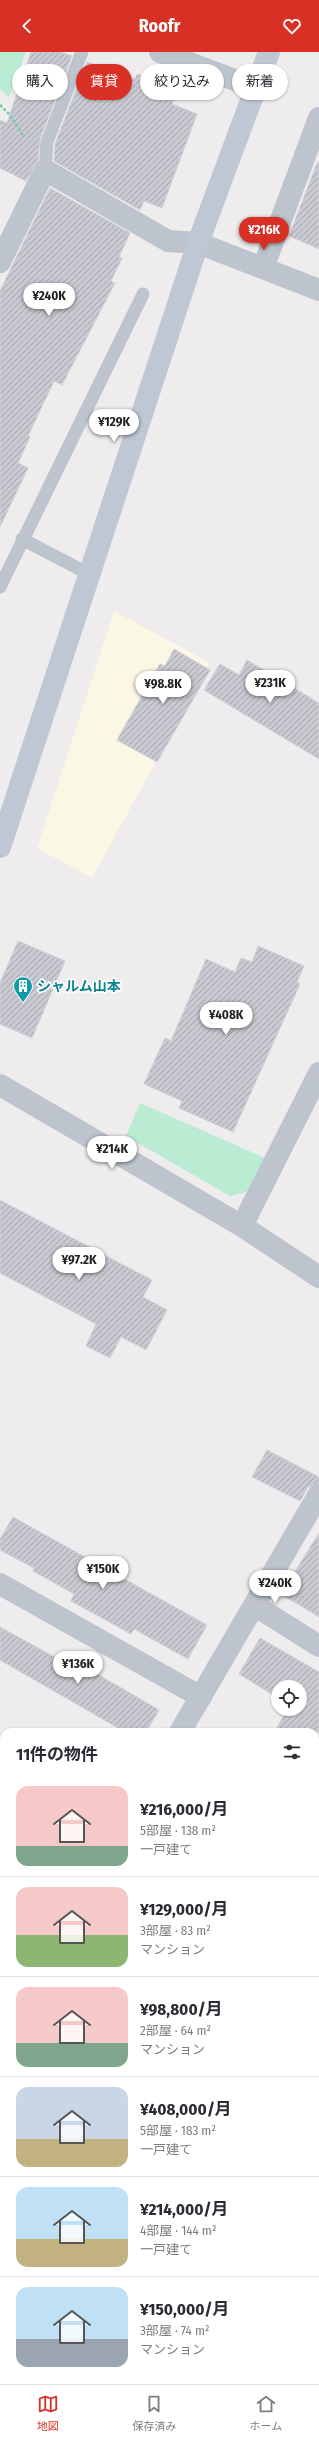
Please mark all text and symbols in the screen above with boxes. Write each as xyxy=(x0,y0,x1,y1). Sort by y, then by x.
icon: back xyxy=(16,15,38,37)
text: Roofr xyxy=(139,15,180,37)
icon: heart xyxy=(281,15,303,37)
chip: 購入 xyxy=(12,64,68,100)
chip: 賃貸 xyxy=(76,64,132,100)
chip: 絞り込み xyxy=(140,64,224,100)
chip: 新着 xyxy=(232,64,288,100)
pin: ¥216K xyxy=(236,217,292,251)
text: ¥216K xyxy=(248,222,280,237)
pin: ¥240K xyxy=(21,283,77,317)
text: ¥240K xyxy=(32,288,66,303)
pin: ¥129K xyxy=(86,409,142,443)
text: ¥129K xyxy=(98,414,130,429)
pin: ¥231K xyxy=(242,670,298,704)
pin: ¥98.8K xyxy=(130,671,196,705)
text: ¥231K xyxy=(254,675,286,690)
text: ¥98.8K xyxy=(144,676,182,691)
building icon: シャルム山本 xyxy=(12,975,34,1003)
place label: シャルム山本 xyxy=(37,978,121,995)
pin: ¥408K xyxy=(198,1002,254,1036)
text: ¥408K xyxy=(209,1007,243,1022)
pin: ¥214K xyxy=(84,1136,140,1170)
text: ¥214K xyxy=(96,1141,128,1156)
pin: ¥97.2K xyxy=(46,1247,112,1281)
text: ¥97.2K xyxy=(61,1252,97,1267)
pin: ¥150K xyxy=(75,1556,131,1590)
text: ¥150K xyxy=(87,1561,119,1576)
pin: ¥240K xyxy=(247,1570,303,1604)
text: ¥240K xyxy=(258,1575,292,1590)
pin: ¥136K xyxy=(50,1651,106,1685)
text: ¥136K xyxy=(62,1656,94,1671)
map controls xyxy=(271,1680,307,1716)
button: locate xyxy=(271,1680,307,1716)
icon: filters xyxy=(281,1741,303,1763)
text: 11件の物件 xyxy=(16,1744,98,1765)
text: ¥216,000/月 xyxy=(140,1799,229,1820)
icon: home xyxy=(48,1802,96,1850)
text: 5部屋 · 138 m² xyxy=(140,1823,216,1838)
text: 一戸建て xyxy=(140,1842,192,1857)
text: ¥129,000/月 xyxy=(140,1899,228,1920)
icon: home xyxy=(48,1903,96,1951)
text: 3部屋 · 83 m² xyxy=(140,1923,211,1938)
text: マンション xyxy=(140,1942,205,1957)
text: ¥98,800/月 xyxy=(140,1999,223,2020)
icon: home xyxy=(48,2003,96,2051)
text: 2部屋 · 64 m² xyxy=(140,2023,211,2038)
text: マンション xyxy=(140,2042,205,2057)
text: ¥408,000/月 xyxy=(140,2099,232,2120)
icon: home xyxy=(48,2103,96,2151)
text: 5部屋 · 183 m² xyxy=(140,2123,216,2138)
text: 一戸建て xyxy=(140,2142,192,2157)
text: ¥214,000/月 xyxy=(140,2199,228,2220)
icon: home xyxy=(48,2203,96,2251)
text: 4部屋 · 144 m² xyxy=(140,2223,217,2238)
text: 一戸建て xyxy=(140,2242,192,2257)
text: ¥150,000/月 xyxy=(140,2299,230,2320)
icon: home xyxy=(48,2303,96,2351)
text: 3部屋 · 74 m² xyxy=(140,2323,210,2338)
text: マンション xyxy=(140,2342,205,2357)
tab: 地図 xyxy=(37,2393,59,2433)
tab: 保存済み xyxy=(132,2393,176,2433)
tab: ホーム xyxy=(250,2393,282,2433)

